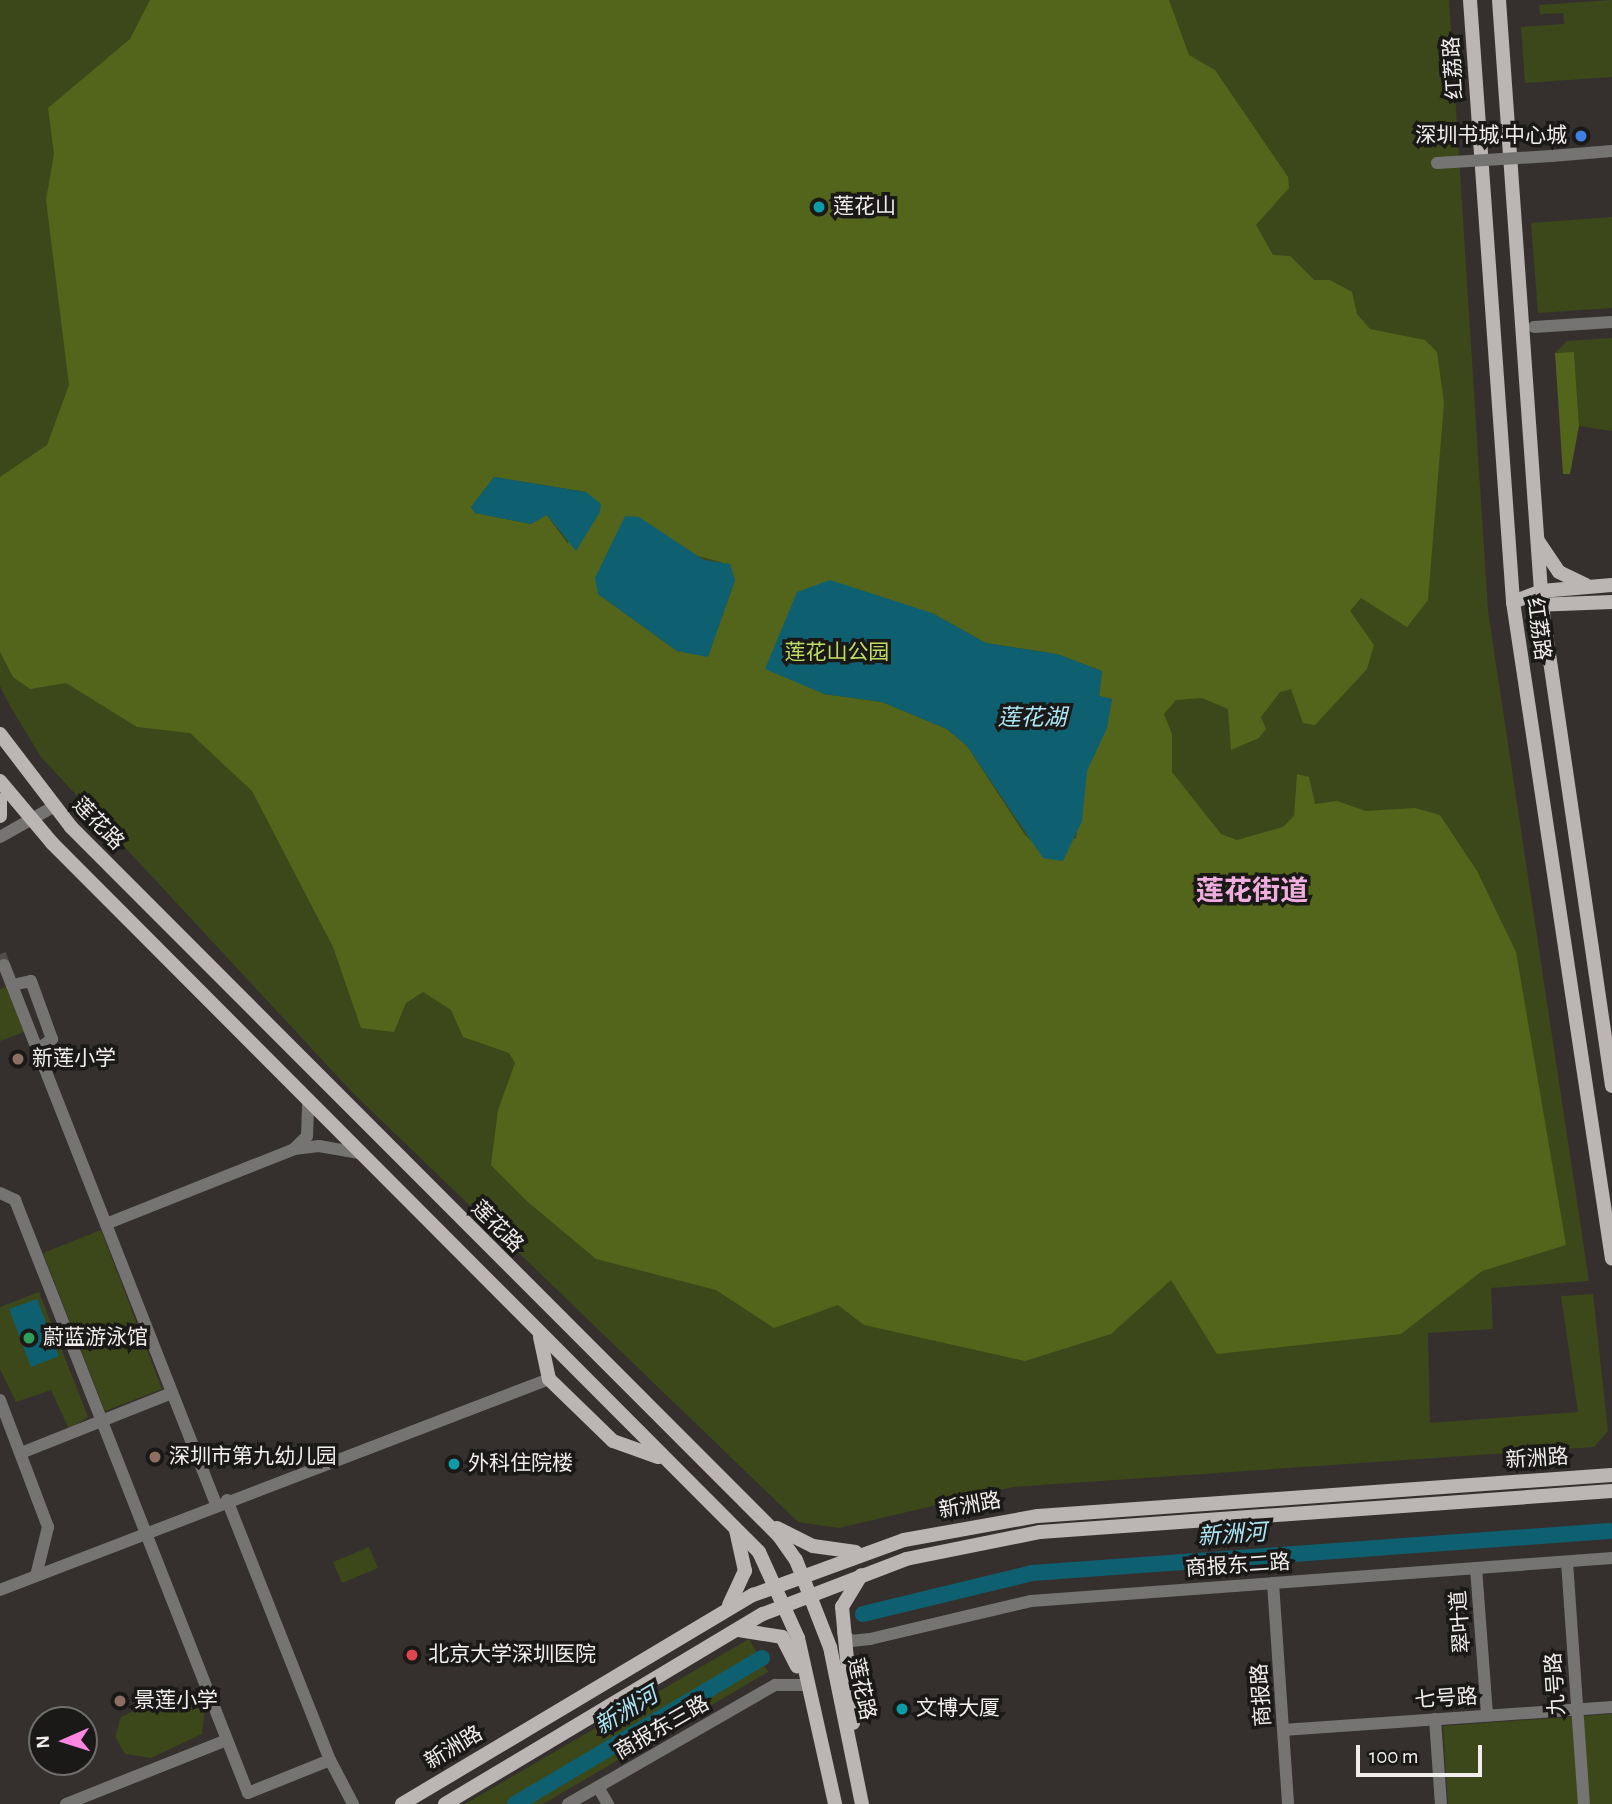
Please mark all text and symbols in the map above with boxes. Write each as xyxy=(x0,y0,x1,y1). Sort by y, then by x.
street label: 红荔路 xyxy=(1439,36,1469,100)
place label: 深圳书城·中心城 xyxy=(1415,123,1567,149)
marker: 深圳书城·中心城 xyxy=(1573,128,1589,144)
place label: 莲花山 xyxy=(833,194,896,220)
marker: 莲花山 xyxy=(811,199,827,215)
street label: 红荔路 xyxy=(1521,596,1555,662)
park label: 莲花山公园 xyxy=(785,640,889,666)
water label: 莲花湖 xyxy=(998,705,1066,733)
street label: 莲花路 xyxy=(67,793,129,855)
district label: 莲花街道 xyxy=(1196,875,1308,909)
place label: 新莲小学 xyxy=(32,1046,116,1072)
marker: 新莲小学 xyxy=(10,1051,26,1067)
street label: 莲花路 xyxy=(466,1196,528,1258)
place label: 蔚蓝游泳馆 xyxy=(43,1325,148,1351)
marker: 蔚蓝游泳馆 xyxy=(21,1330,37,1346)
place label: 深圳市第九幼儿园 xyxy=(169,1444,337,1470)
street label: 新洲路 xyxy=(1505,1444,1569,1474)
marker: 深圳市第九幼儿园 xyxy=(147,1449,163,1465)
place label: 外科住院楼 xyxy=(468,1451,573,1477)
marker: 外科住院楼 xyxy=(446,1456,462,1472)
street label: 新洲路 xyxy=(937,1488,1003,1524)
water label: 新洲河 xyxy=(1197,1520,1267,1552)
street label: 商报东二路 xyxy=(1185,1550,1291,1582)
street label: 翠叶道 xyxy=(1446,1590,1476,1654)
place label: 北京大学深圳医院 xyxy=(428,1642,596,1668)
marker: 北京大学深圳医院 xyxy=(402,1645,422,1665)
street label: 九号路 xyxy=(1541,1652,1571,1716)
street label: 莲花路 xyxy=(842,1656,880,1722)
street label: 商报路 xyxy=(1247,1663,1277,1727)
water label: 新洲河 xyxy=(590,1682,664,1742)
street label: 七号路 xyxy=(1414,1684,1478,1714)
place label: 景莲小学 xyxy=(134,1688,218,1714)
street label: 商报东三路 xyxy=(610,1691,714,1765)
marker: 景莲小学 xyxy=(112,1693,128,1709)
place label: 文博大厦 xyxy=(916,1696,1000,1722)
marker: 文博大厦 xyxy=(894,1701,910,1717)
north arrow xyxy=(28,1706,98,1776)
street label: 新洲路 xyxy=(421,1721,487,1775)
scale bar xyxy=(1360,1730,1486,1774)
text: N xyxy=(34,1735,53,1749)
text: 100 m xyxy=(1369,1746,1419,1767)

